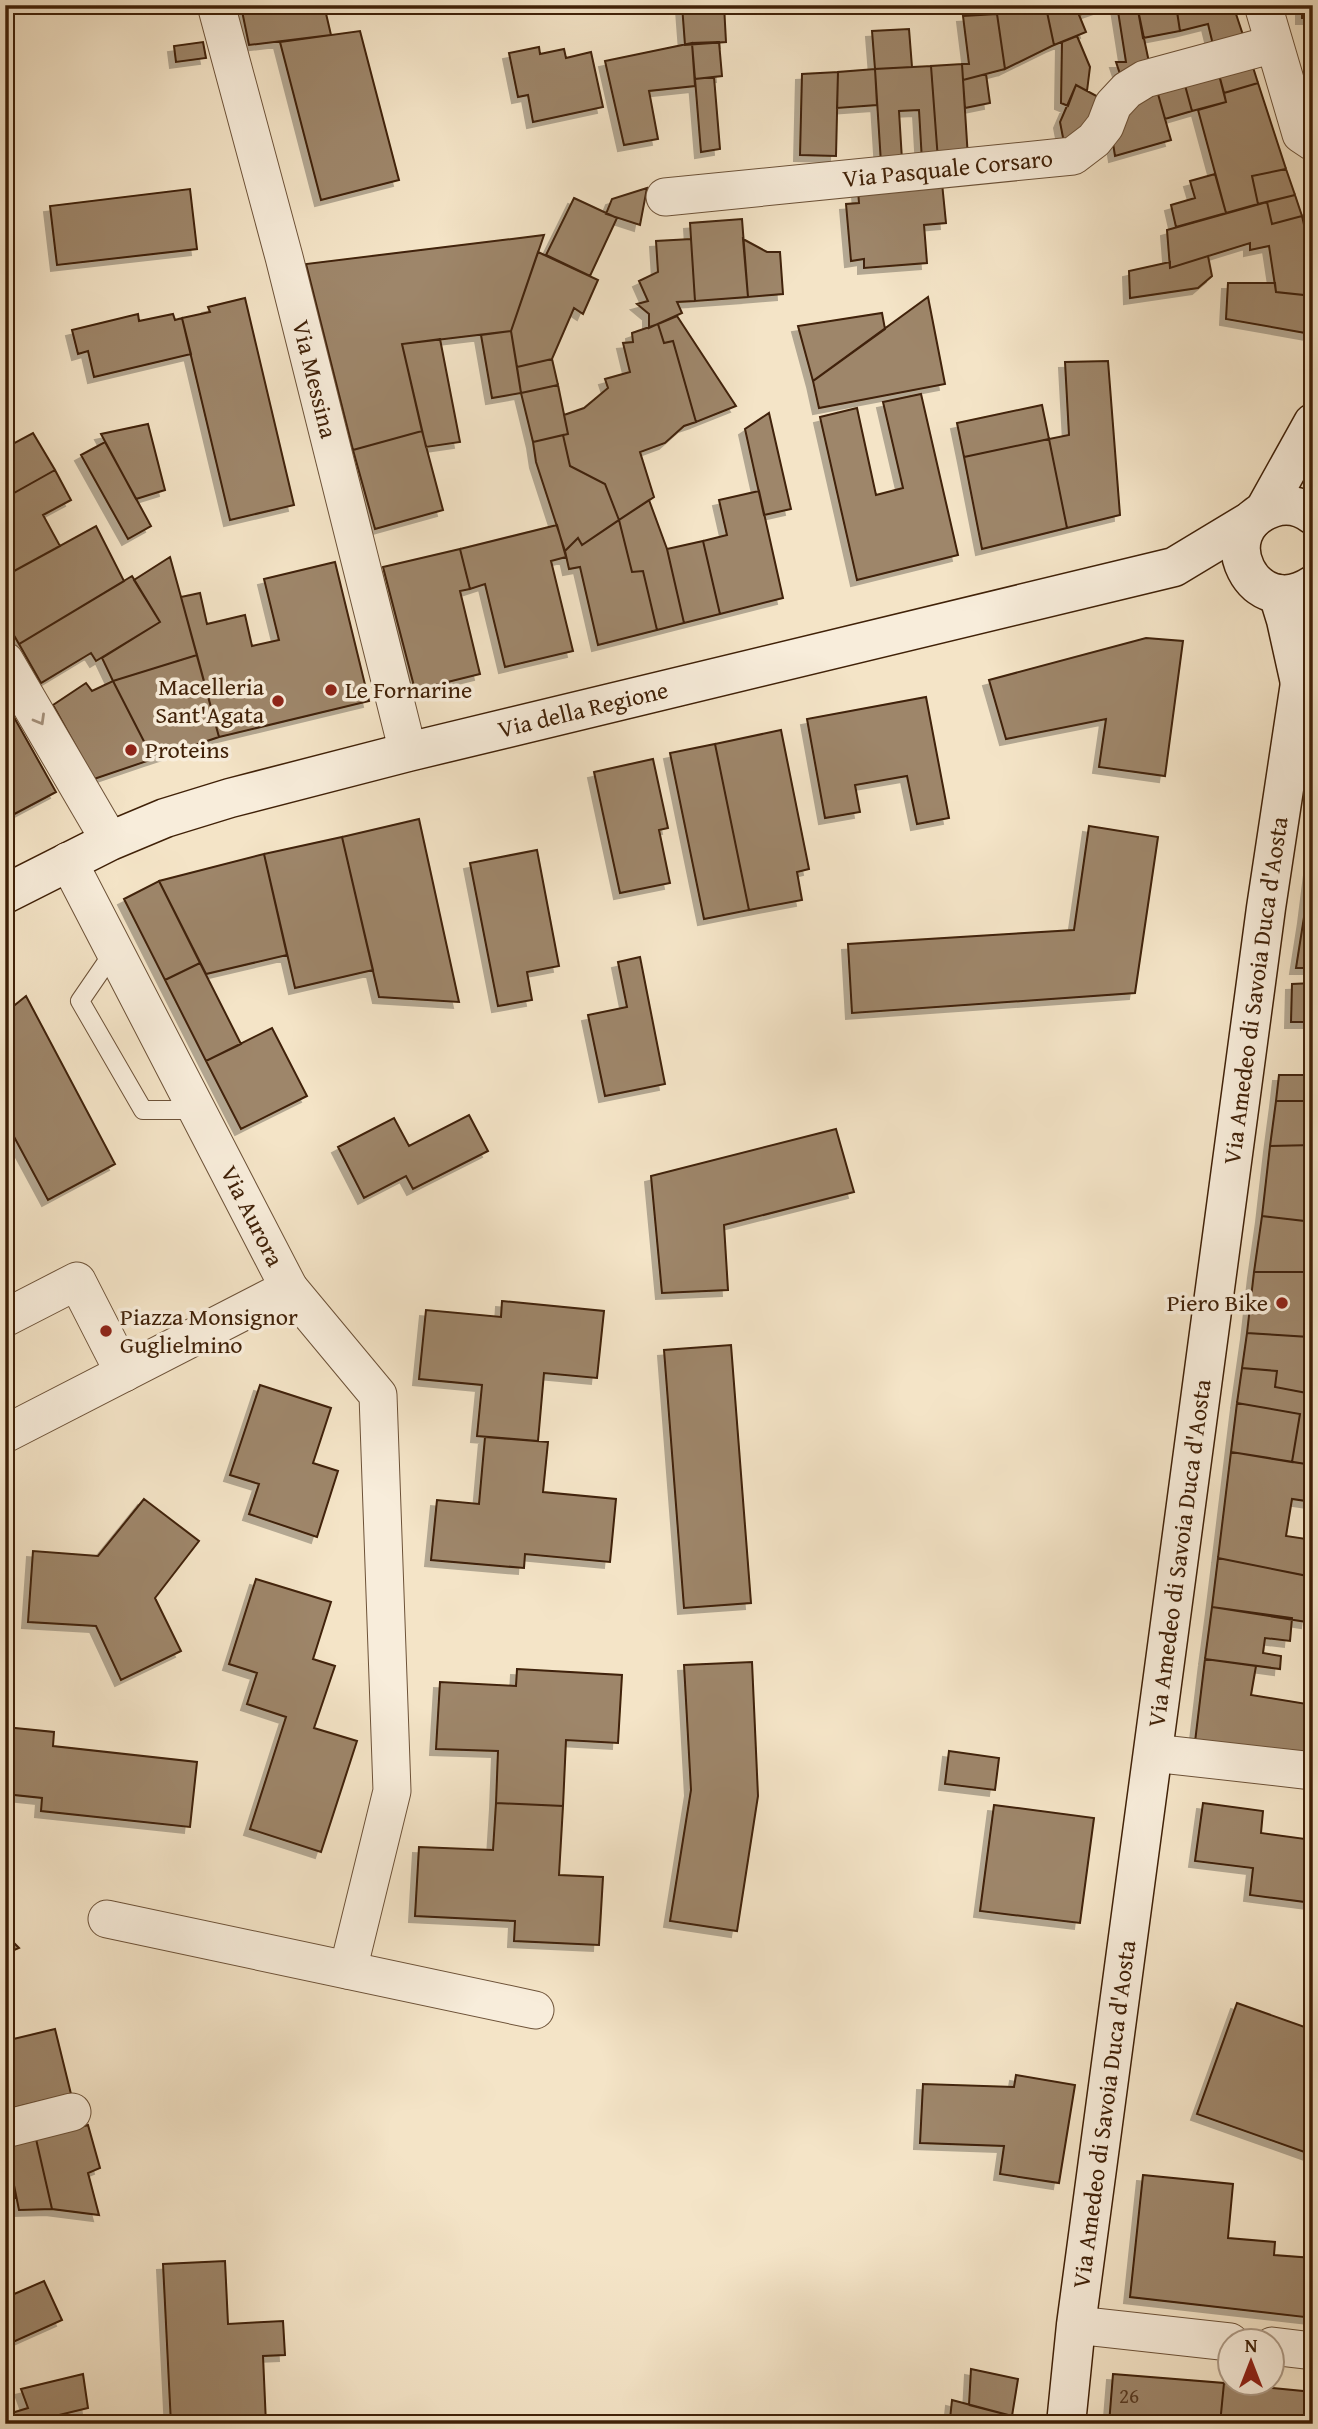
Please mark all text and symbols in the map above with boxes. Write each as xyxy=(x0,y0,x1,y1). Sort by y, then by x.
street label: Via Pasquale Corsaro xyxy=(841,140,1054,196)
street label: Via Messina xyxy=(283,316,347,443)
place label: Macelleria Sant'Agata xyxy=(155,669,265,732)
place label: Le Fornarine xyxy=(345,672,472,707)
street label: Via della Regione xyxy=(494,672,672,747)
marker: Le Fornarine xyxy=(323,682,339,698)
marker: Macelleria Sant'Agata xyxy=(270,693,286,709)
one-way arrow xyxy=(32,713,45,726)
place label: Proteins xyxy=(145,732,229,767)
marker: Proteins xyxy=(123,742,139,758)
street label: Via Amedeo di Savoia Duca d'Aosta xyxy=(1214,813,1297,1167)
street label: Via Aurora xyxy=(212,1159,293,1273)
place label: Piero Bike xyxy=(1167,1285,1268,1320)
marker: Piero Bike xyxy=(1274,1295,1290,1311)
place label: Piazza Monsignor Guglielmino xyxy=(120,1299,298,1362)
marker: Piazza Monsignor Guglielmino xyxy=(98,1323,114,1339)
street label: Via Amedeo di Savoia Duca d'Aosta xyxy=(1138,1376,1220,1730)
street label: Via Amedeo di Savoia Duca d'Aosta xyxy=(1063,1937,1144,2291)
north arrow xyxy=(1216,2328,1286,2398)
text: N xyxy=(1245,2331,1258,2359)
house number: 26 xyxy=(1119,2380,1139,2411)

